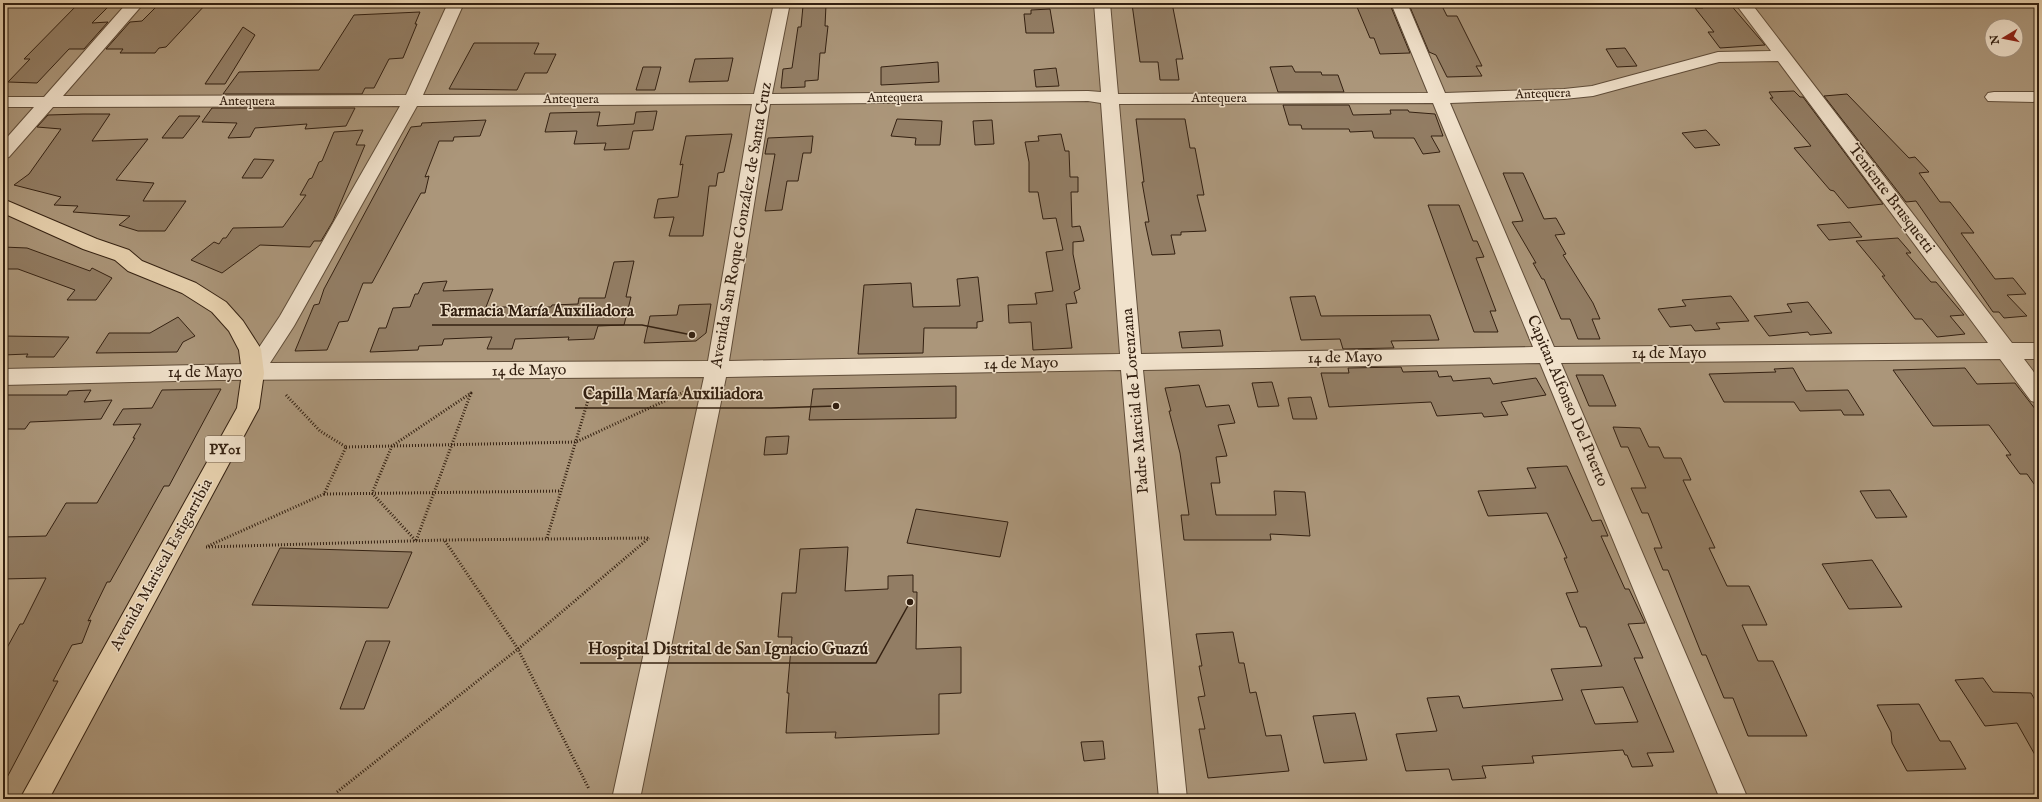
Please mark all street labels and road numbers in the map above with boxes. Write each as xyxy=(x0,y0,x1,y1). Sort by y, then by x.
street label: Avenida San Roque González de Santa Cruz xyxy=(707,81,777,370)
street label: Antequera xyxy=(1514,85,1571,104)
street label: Antequera xyxy=(866,89,923,107)
street label: Antequera xyxy=(1190,90,1247,107)
street label: Antequera xyxy=(542,91,599,108)
street label: Antequera xyxy=(218,93,275,110)
street label: Teniente Brusquetti xyxy=(1843,140,1939,258)
street label: Padre Marcial de Lorenzana xyxy=(1118,307,1154,495)
street label: Capitan Alfonso Del Puerto xyxy=(1522,312,1612,490)
street label: 14 de Mayo xyxy=(1632,344,1707,364)
street label: 14 de Mayo xyxy=(1308,347,1383,369)
street label: 14 de Mayo xyxy=(984,353,1059,375)
street label: 14 de Mayo xyxy=(492,360,567,382)
street label: 14 de Mayo xyxy=(168,363,243,383)
road number: PY01 xyxy=(205,436,245,462)
street label: Avenida Mariscal Estigarribia xyxy=(106,475,218,655)

